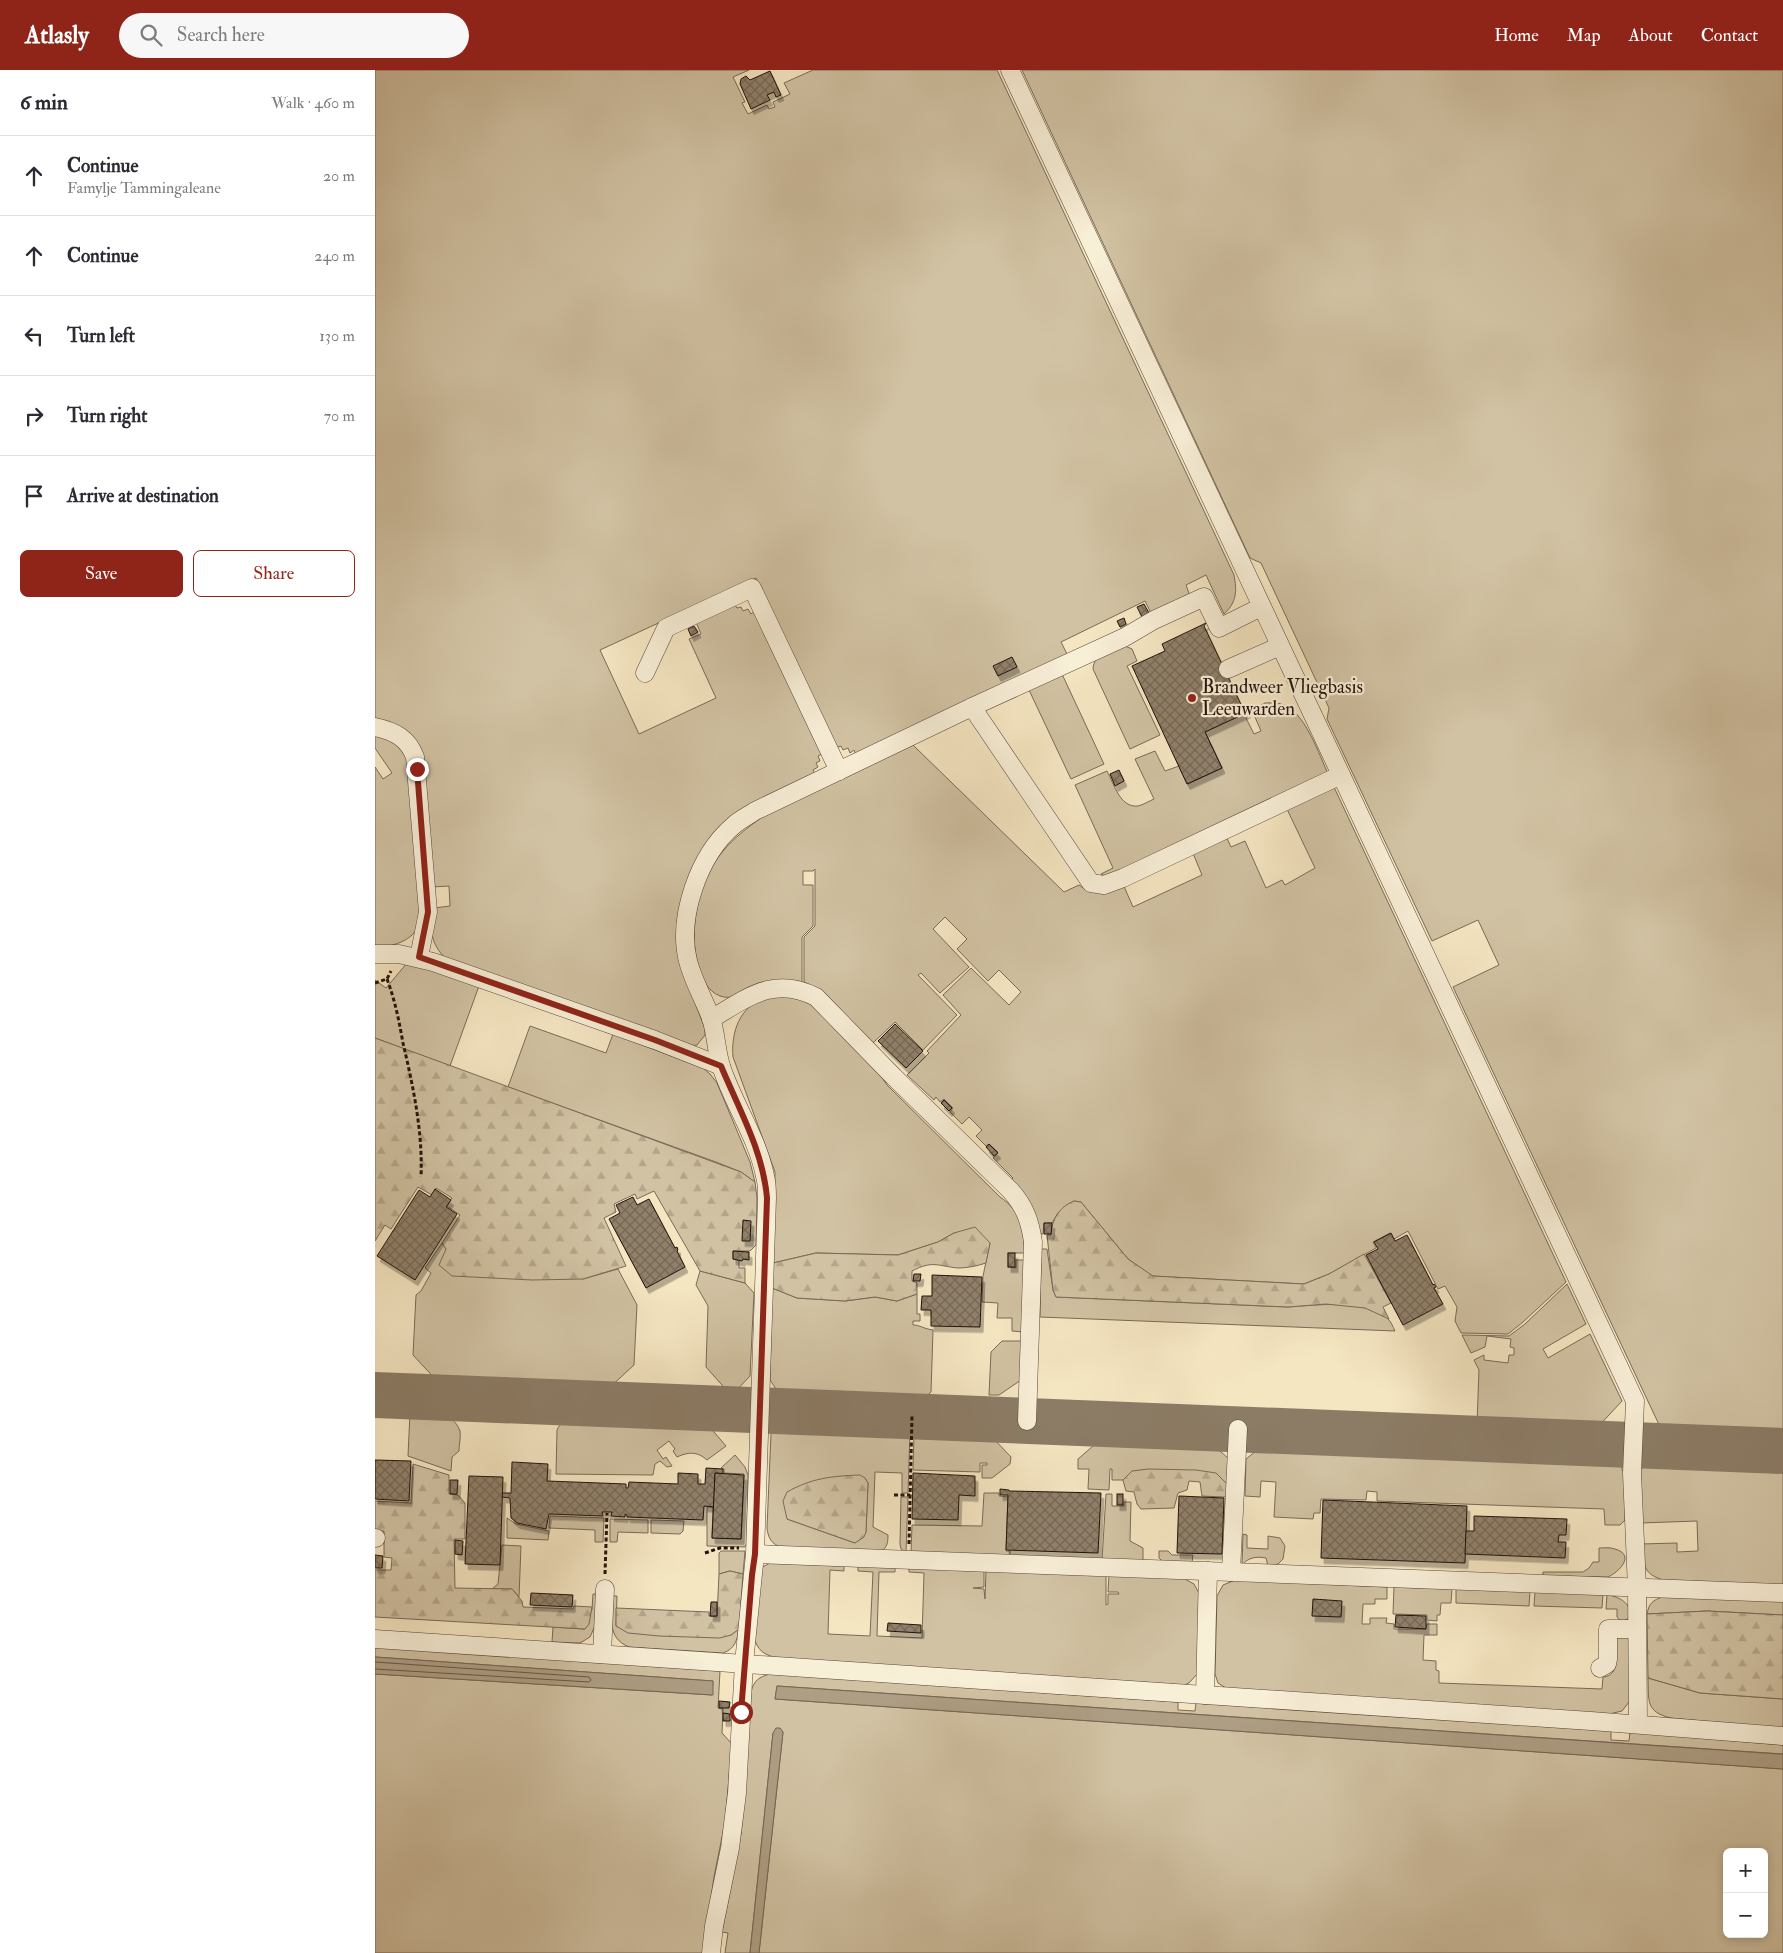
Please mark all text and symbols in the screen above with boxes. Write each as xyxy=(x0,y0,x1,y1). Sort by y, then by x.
search box xyxy=(119,13,469,58)
text: Atlasly xyxy=(25,20,89,51)
icon: search xyxy=(137,21,165,49)
text: Search here xyxy=(177,23,265,47)
text: Home xyxy=(1494,24,1539,47)
text: Map xyxy=(1567,24,1601,47)
text: About xyxy=(1629,24,1673,47)
text: Contact xyxy=(1701,24,1758,47)
text: 6 min xyxy=(20,89,68,116)
text: Walk · 460 m xyxy=(271,93,355,113)
text: Continue xyxy=(67,154,138,178)
icon: ahead xyxy=(20,162,48,190)
text: 20 m xyxy=(323,166,355,186)
text: Famylje Tammingaleane xyxy=(67,178,221,198)
icon: ahead xyxy=(20,242,48,270)
text: Continue xyxy=(67,244,138,268)
text: 240 m xyxy=(314,246,355,266)
icon: left xyxy=(20,322,48,350)
text: Turn left xyxy=(67,324,135,348)
text: 130 m xyxy=(319,326,355,346)
icon: right xyxy=(20,402,48,430)
text: Turn right xyxy=(67,404,147,428)
text: 70 m xyxy=(324,406,355,426)
icon: arrive xyxy=(20,482,48,510)
text: Arrive at destination xyxy=(67,484,219,508)
button: Save xyxy=(20,550,183,597)
button: Share xyxy=(193,550,355,597)
place label: Brandweer Vliegbasis Leeuwarden xyxy=(1202,675,1363,721)
marker: Brandweer Vliegbasis Leeuwarden xyxy=(1186,692,1198,704)
route end xyxy=(406,758,429,781)
route start xyxy=(730,1701,753,1724)
map controls xyxy=(1723,1848,1768,1938)
button: + xyxy=(1723,1848,1768,1893)
button: − xyxy=(1723,1893,1768,1938)

